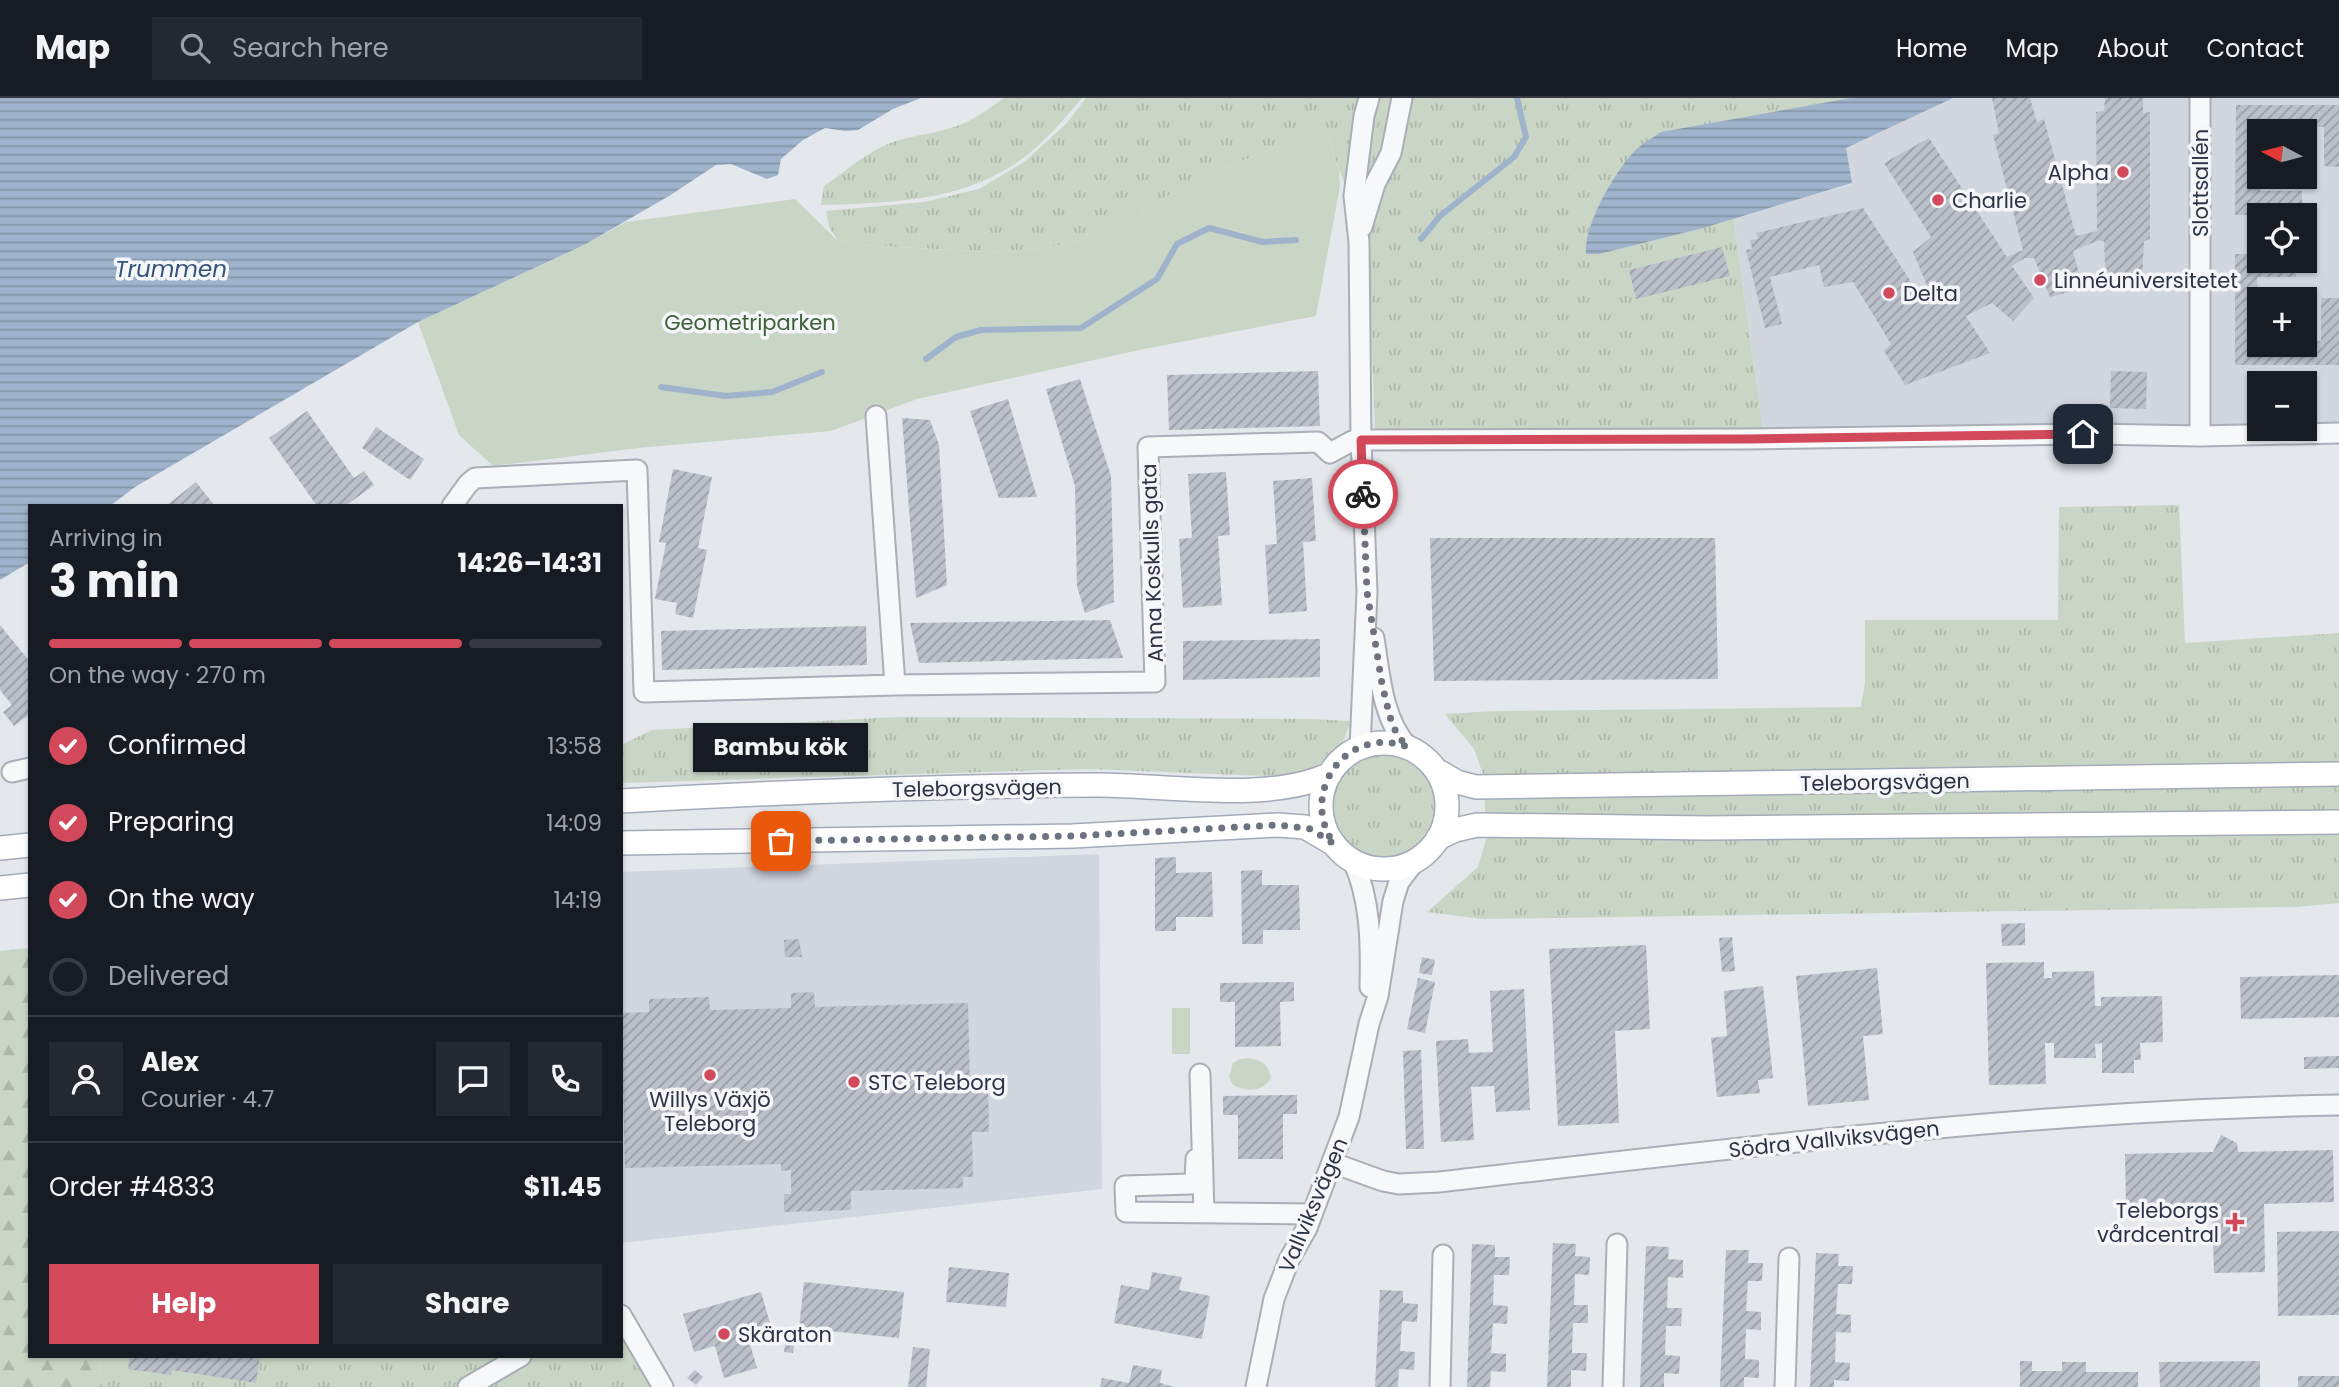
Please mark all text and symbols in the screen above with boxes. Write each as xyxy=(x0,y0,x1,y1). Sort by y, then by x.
search box xyxy=(152,17,642,80)
text: Map xyxy=(35,24,110,71)
icon: search xyxy=(176,29,214,67)
text: Search here xyxy=(232,30,389,66)
text: Home xyxy=(1896,32,1968,65)
text: Map xyxy=(2006,32,2059,65)
text: About xyxy=(2097,32,2168,65)
text: Contact xyxy=(2206,32,2304,65)
north arrow xyxy=(2247,119,2317,189)
map controls xyxy=(2247,119,2317,441)
street label: Slottsallén xyxy=(2186,129,2215,237)
place label: Alpha xyxy=(2048,158,2109,187)
marker: Alpha xyxy=(2115,164,2131,180)
place label: Charlie xyxy=(1952,186,2027,215)
marker: Charlie xyxy=(1930,192,1946,208)
button: locate xyxy=(2247,203,2317,273)
water label: Trummen xyxy=(115,253,227,285)
place label: Linnéuniversitetet xyxy=(2054,266,2238,295)
marker: Linnéuniversitetet xyxy=(2032,272,2048,288)
place label: Delta xyxy=(1903,279,1958,308)
marker: Delta xyxy=(1881,285,1897,301)
button: + xyxy=(2247,287,2317,357)
park label: Geometriparken xyxy=(664,308,836,337)
button: − xyxy=(2247,371,2317,441)
pin xyxy=(2053,404,2113,464)
icon: home xyxy=(2064,415,2102,453)
courier xyxy=(1328,459,1398,529)
street label: Anna Koskulls gata xyxy=(1134,463,1170,663)
icon: bike xyxy=(1344,475,1382,513)
text: Arriving in xyxy=(49,522,163,554)
text: 14:26–14:31 xyxy=(457,545,602,581)
text: 3 min xyxy=(49,549,180,613)
text: On the way · 270 m xyxy=(49,659,266,691)
callout: Bambu kök xyxy=(694,722,868,771)
icon: check xyxy=(49,727,87,765)
text: Confirmed xyxy=(108,727,246,763)
text: 13:58 xyxy=(547,730,602,762)
text: Bambu kök xyxy=(713,731,848,763)
street label: Teleborgsvägen xyxy=(1800,766,1970,798)
street label: Teleborgsvägen xyxy=(892,772,1062,804)
icon: check xyxy=(49,804,87,842)
text: Preparing xyxy=(108,804,234,840)
text: 14:09 xyxy=(546,807,602,839)
pin xyxy=(751,811,811,871)
icon: bag xyxy=(762,822,800,860)
icon: check xyxy=(49,881,87,919)
text: On the way xyxy=(108,881,255,917)
text: 14:19 xyxy=(553,884,602,916)
text: Delivered xyxy=(108,958,229,994)
button: person xyxy=(49,1042,123,1116)
button: chat xyxy=(436,1042,510,1116)
button: phone xyxy=(528,1042,602,1116)
text: Alex xyxy=(141,1044,199,1080)
marker: Willys Växjö Teleborg xyxy=(702,1067,718,1083)
place label: STC Teleborg xyxy=(868,1068,1006,1097)
marker: STC Teleborg xyxy=(846,1074,862,1090)
text: Courier · 4.7 xyxy=(141,1083,274,1115)
place label: Willys Växjö Teleborg xyxy=(649,1085,771,1138)
street label: Södra Vallviksvägen xyxy=(1727,1114,1941,1164)
street label: Vallviksvägen xyxy=(1272,1133,1354,1277)
text: Order #4833 xyxy=(49,1169,215,1205)
text: $11.45 xyxy=(524,1169,602,1205)
place label: Teleborgs vårdcentral xyxy=(2097,1196,2219,1249)
marker: Teleborgs vårdcentral xyxy=(2225,1212,2245,1232)
button: Help xyxy=(49,1264,319,1344)
button: Share xyxy=(333,1264,602,1344)
place label: Skäraton xyxy=(738,1320,832,1349)
marker: Skäraton xyxy=(716,1326,732,1342)

